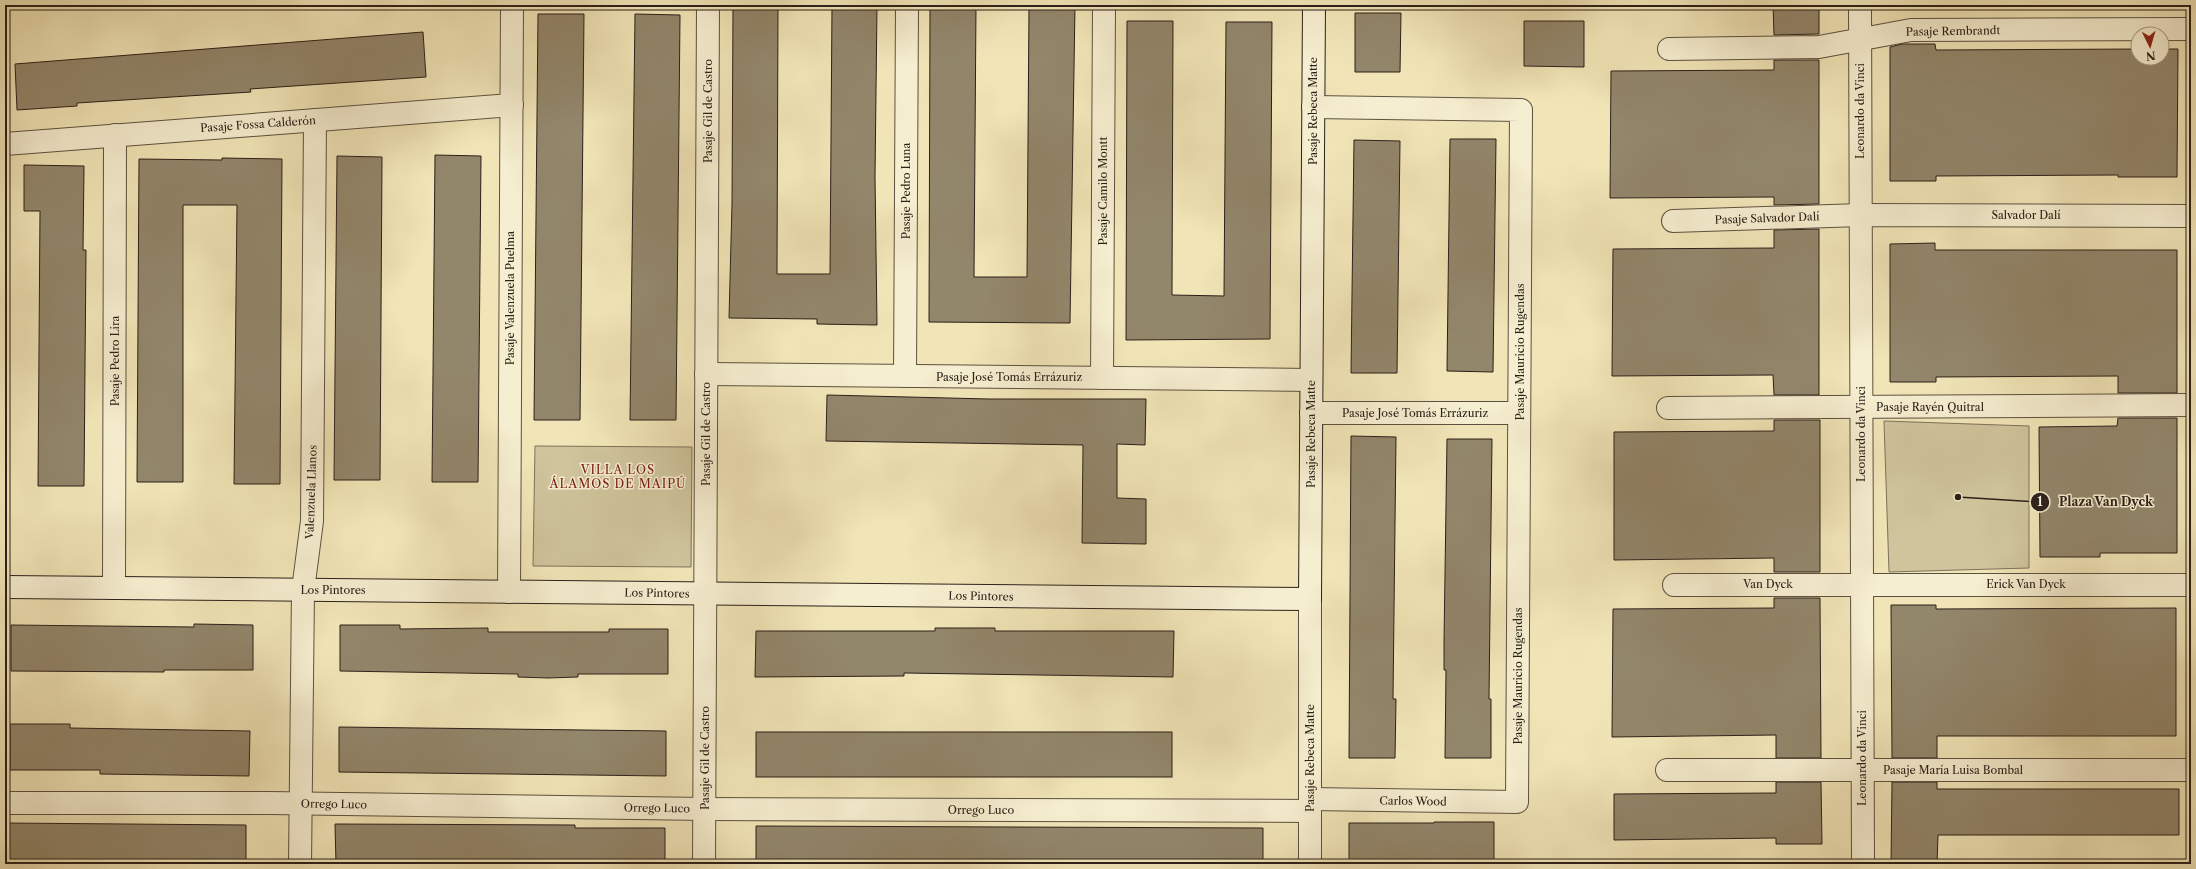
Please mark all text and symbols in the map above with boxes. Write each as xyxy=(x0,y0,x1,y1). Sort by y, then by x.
street label: Pasaje Rembrandt xyxy=(1906,23,2001,39)
north arrow xyxy=(2130,26,2170,66)
text: N xyxy=(2145,49,2156,63)
street label: Pasaje Rebeca Matte xyxy=(1306,57,1320,165)
street label: Pasaje Gil de Castro xyxy=(701,59,715,163)
street label: Leonardo da Vinci xyxy=(1853,62,1867,159)
street label: Pasaje Fossa Calderón xyxy=(200,113,316,135)
street label: Pasaje Camilo Montt xyxy=(1096,137,1110,245)
street label: Pasaje Pedro Luna xyxy=(899,143,913,239)
street label: Salvador Dalí xyxy=(1991,208,2061,222)
street label: Pasaje Salvador Dalí xyxy=(1714,209,1820,227)
street label: Pasaje Valenzuela Puelma xyxy=(503,231,517,365)
street label: Pasaje Mauricio Rugendas xyxy=(1513,283,1527,421)
street label: Pasaje Pedro Lira xyxy=(108,315,122,406)
street label: Pasaje José Tomás Errázuriz xyxy=(936,370,1082,384)
street label: Pasaje Rebeca Matte xyxy=(1304,380,1318,488)
street label: Pasaje Gil de Castro xyxy=(699,382,713,486)
street label: Leonardo da Vinci xyxy=(1854,385,1868,482)
street label: Pasaje Rayén Quitral xyxy=(1876,400,1985,414)
street label: Pasaje José Tomás Errázuriz xyxy=(1342,406,1488,420)
street label: Valenzuela Llanos xyxy=(302,444,320,540)
district label: VILLA LOS ÁLAMOS DE MAIPÚ xyxy=(549,462,686,491)
callout: Plaza Van Dyck xyxy=(2030,490,2161,514)
text: 1 xyxy=(2037,494,2043,509)
text: Plaza Van Dyck xyxy=(2059,494,2154,509)
street label: Van Dyck xyxy=(1742,577,1793,591)
street label: Erick Van Dyck xyxy=(1986,577,2066,591)
street label: Los Pintores xyxy=(300,583,366,597)
street label: Los Pintores xyxy=(624,585,690,601)
street label: Los Pintores xyxy=(948,588,1014,604)
street label: Pasaje Mauricio Rugendas xyxy=(1511,607,1525,745)
street label: Pasaje Rebeca Matte xyxy=(1303,704,1317,812)
street label: Pasaje Gil de Castro xyxy=(698,706,712,810)
street label: Leonardo da Vinci xyxy=(1855,709,1869,806)
street label: Pasaje María Luisa Bombal xyxy=(1883,763,2024,777)
street label: Carlos Wood xyxy=(1379,793,1447,809)
street label: Orrego Luco xyxy=(301,796,368,812)
street label: Orrego Luco xyxy=(624,800,691,816)
street label: Orrego Luco xyxy=(948,803,1014,817)

